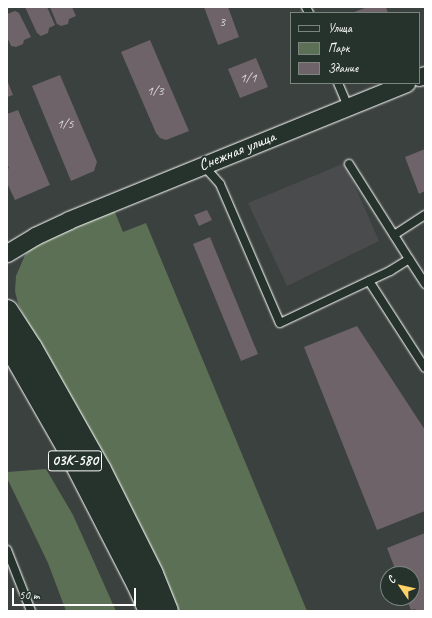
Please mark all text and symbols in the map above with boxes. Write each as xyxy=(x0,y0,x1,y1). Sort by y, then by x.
legend xyxy=(290,12,420,84)
house number: 3 xyxy=(219,14,225,30)
text: Улица xyxy=(328,20,352,36)
text: Парк xyxy=(328,40,349,56)
text: Здание xyxy=(328,60,358,76)
house number: 1/1 xyxy=(239,70,257,86)
house number: 1/3 xyxy=(146,83,164,99)
house number: 1/5 xyxy=(56,116,74,132)
street label: Снежная улица xyxy=(196,127,278,175)
road number: 03К-580 xyxy=(47,448,103,474)
north arrow xyxy=(380,566,420,606)
text: С xyxy=(384,574,398,586)
scale bar xyxy=(14,580,138,606)
text: 50 m xyxy=(19,587,39,603)

